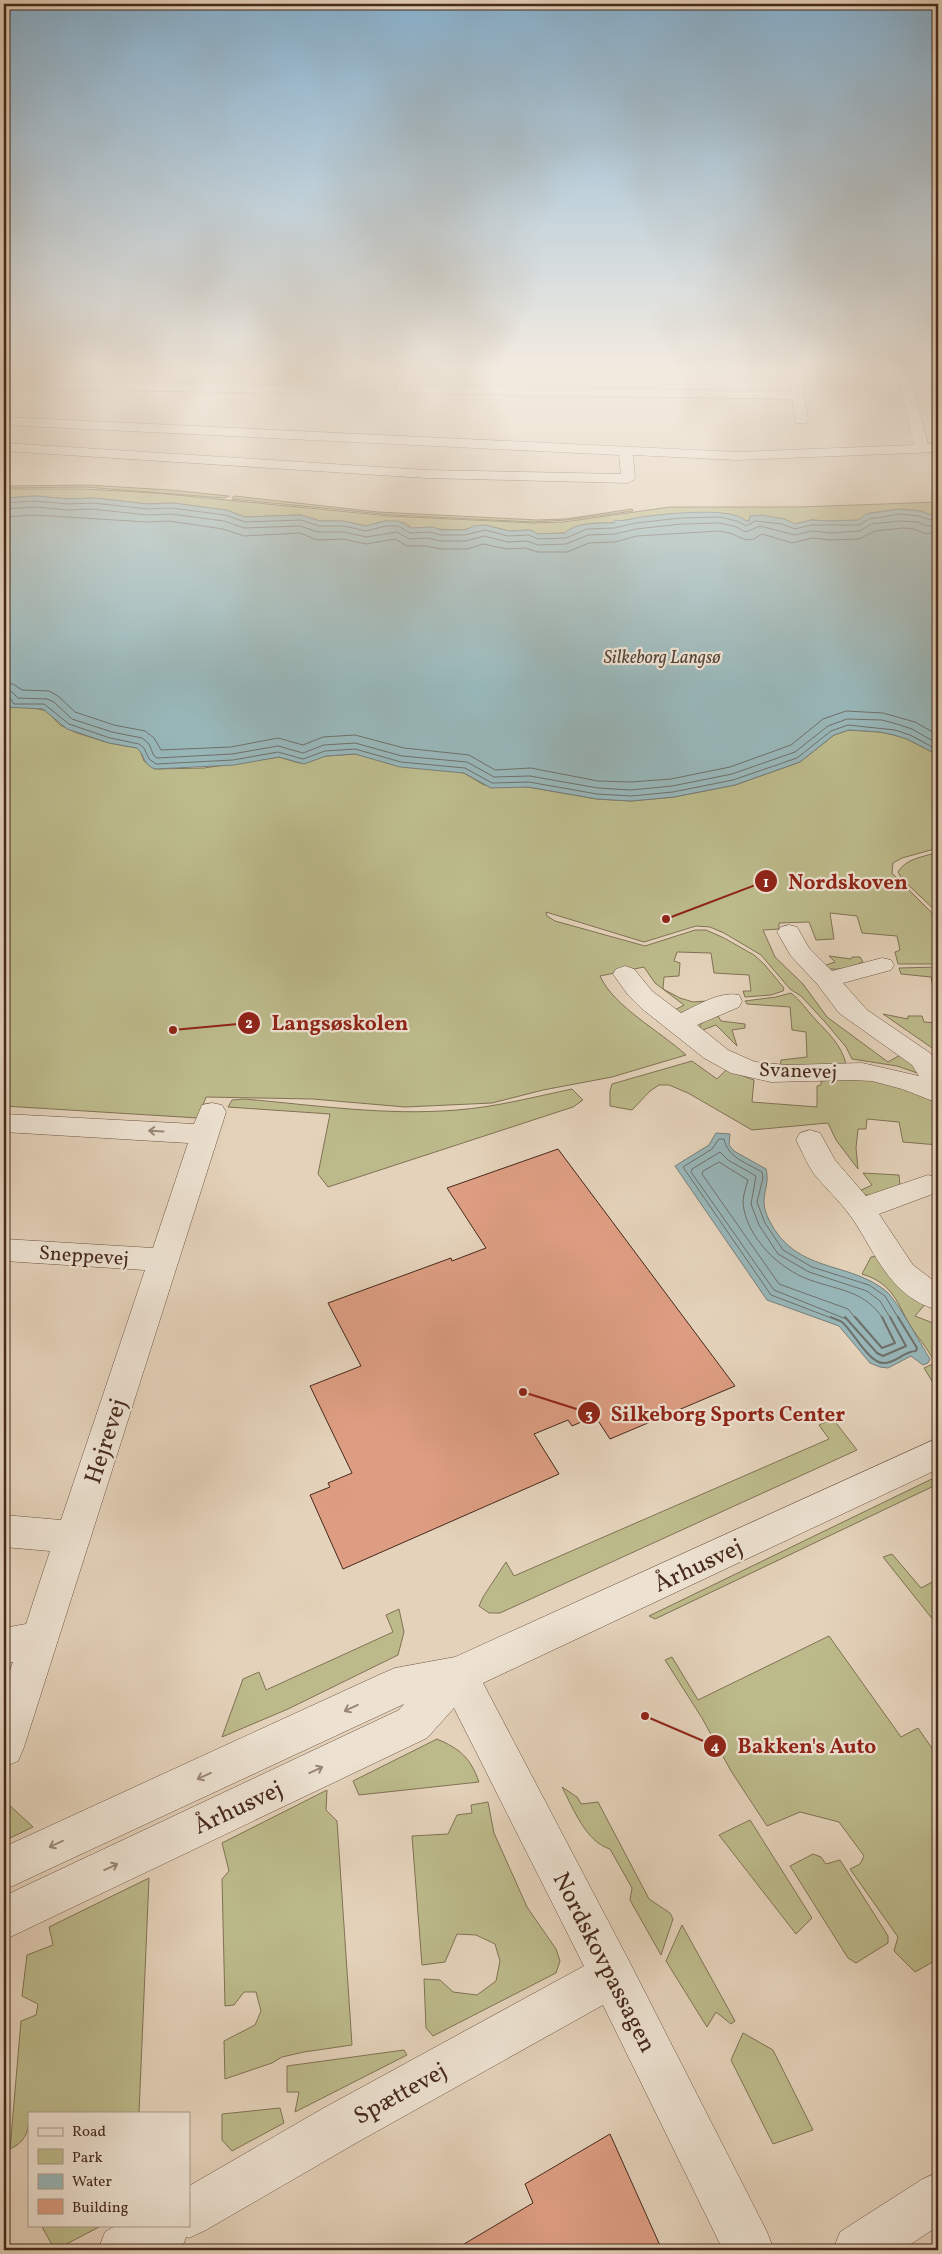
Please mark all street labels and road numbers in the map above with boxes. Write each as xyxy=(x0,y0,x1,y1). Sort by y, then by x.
street label: Svanevej xyxy=(758,1057,838,1087)
street label: Sneppevej xyxy=(38,1240,130,1274)
street label: Hejrevej xyxy=(77,1394,137,1489)
street label: Århusvej xyxy=(649,1531,749,1602)
street label: Århusvej xyxy=(189,1773,289,1844)
street label: Nordskovpassagen xyxy=(543,1867,663,2059)
street label: Spættevej xyxy=(348,2055,454,2134)

